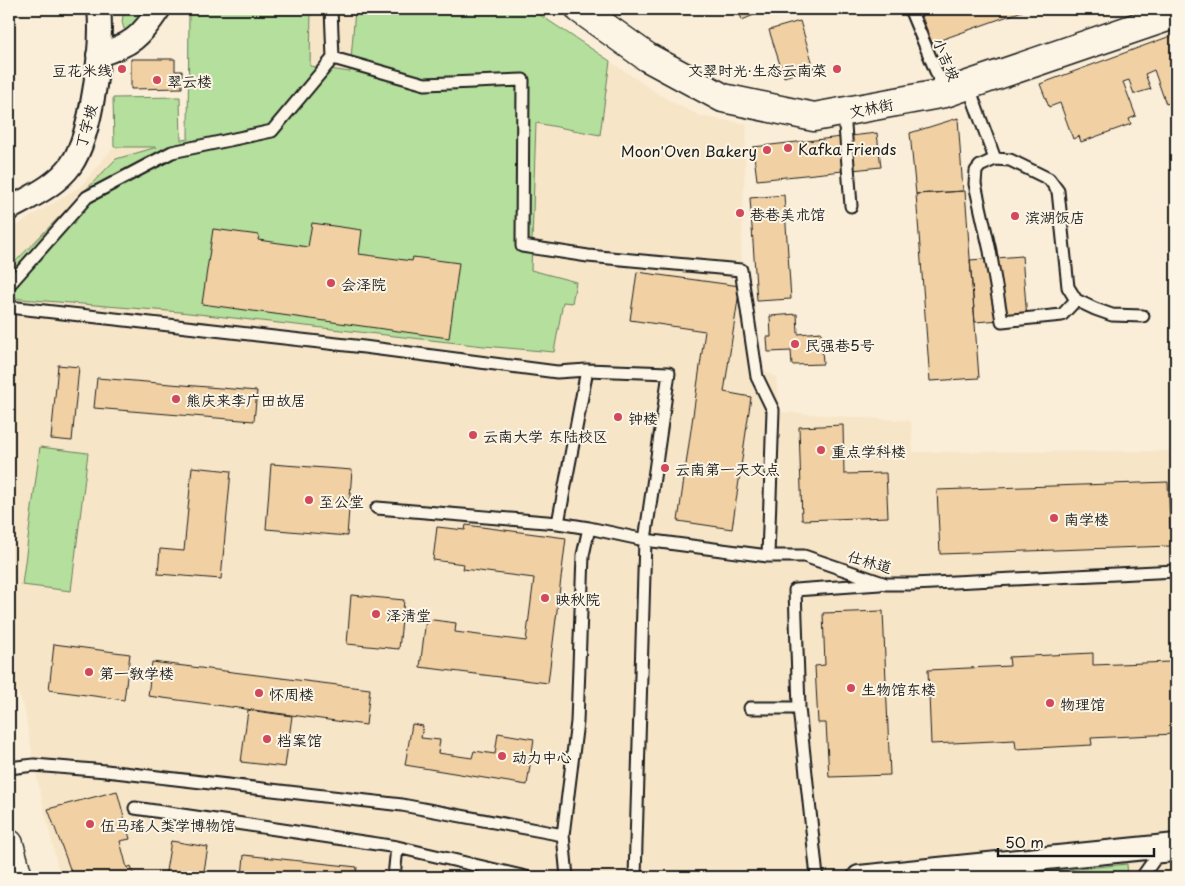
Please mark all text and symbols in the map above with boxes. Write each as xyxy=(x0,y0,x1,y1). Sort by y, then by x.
street label: 小吉坡 xyxy=(928,34,966,84)
place label: 豆花米线 xyxy=(52,58,112,81)
place label: 文翠时光·生态云南菜 xyxy=(688,58,827,81)
marker: 豆花米线 xyxy=(116,63,128,75)
marker: 文翠时光·生态云南菜 xyxy=(831,63,843,75)
place label: 翠云楼 xyxy=(167,69,212,92)
marker: 翠云楼 xyxy=(151,74,163,86)
street label: 文林街 xyxy=(847,91,895,123)
street label: 丁字坡 xyxy=(68,101,102,151)
place label: Kafka Friends xyxy=(798,137,896,160)
place label: Moon'Oven Bakery xyxy=(621,139,757,162)
marker: Kafka Friends xyxy=(782,142,794,154)
marker: Moon'Oven Bakery xyxy=(761,144,773,156)
place label: 巷巷美术馆 xyxy=(750,202,825,225)
place label: 滨湖饭店 xyxy=(1025,205,1085,228)
marker: 巷巷美术馆 xyxy=(734,207,746,219)
marker: 滨湖饭店 xyxy=(1009,210,1021,222)
place label: 会泽院 xyxy=(341,272,386,295)
marker: 会泽院 xyxy=(325,277,337,289)
place label: 民强巷5号 xyxy=(805,333,875,356)
marker: 民强巷5号 xyxy=(789,338,801,350)
place label: 熊庆来李广田故居 xyxy=(186,388,306,411)
marker: 熊庆来李广田故居 xyxy=(170,393,182,405)
place label: 钟楼 xyxy=(628,406,658,429)
marker: 钟楼 xyxy=(612,411,624,423)
place label: 云南大学 东陆校区 xyxy=(483,424,608,447)
marker: 云南大学 东陆校区 xyxy=(467,429,479,441)
place label: 重点学科楼 xyxy=(831,439,906,462)
marker: 重点学科楼 xyxy=(815,444,827,456)
place label: 云南第一天文点 xyxy=(675,457,780,480)
marker: 云南第一天文点 xyxy=(659,462,671,474)
place label: 至公堂 xyxy=(319,489,364,512)
marker: 至公堂 xyxy=(303,494,315,506)
place label: 南学楼 xyxy=(1064,507,1109,530)
marker: 南学楼 xyxy=(1048,512,1060,524)
street label: 仕林道 xyxy=(845,544,895,578)
place label: 映秋院 xyxy=(555,587,600,610)
marker: 映秋院 xyxy=(539,592,551,604)
place label: 泽清堂 xyxy=(386,603,431,626)
marker: 泽清堂 xyxy=(370,608,382,620)
place label: 第一教学楼 xyxy=(99,661,174,684)
marker: 第一教学楼 xyxy=(83,666,95,678)
place label: 生物馆东楼 xyxy=(861,677,936,700)
place label: 怀周楼 xyxy=(269,682,314,705)
marker: 生物馆东楼 xyxy=(845,682,857,694)
marker: 怀周楼 xyxy=(253,687,265,699)
place label: 物理馆 xyxy=(1060,692,1105,715)
marker: 物理馆 xyxy=(1044,697,1056,709)
place label: 档案馆 xyxy=(277,728,322,751)
marker: 档案馆 xyxy=(261,733,273,745)
place label: 动力中心 xyxy=(512,745,572,768)
marker: 动力中心 xyxy=(496,750,508,762)
place label: 伍马瑶人类学博物馆 xyxy=(100,813,235,836)
marker: 伍马瑶人类学博物馆 xyxy=(84,818,96,830)
scale bar xyxy=(998,826,1154,858)
text: 50 m xyxy=(1005,830,1044,853)

